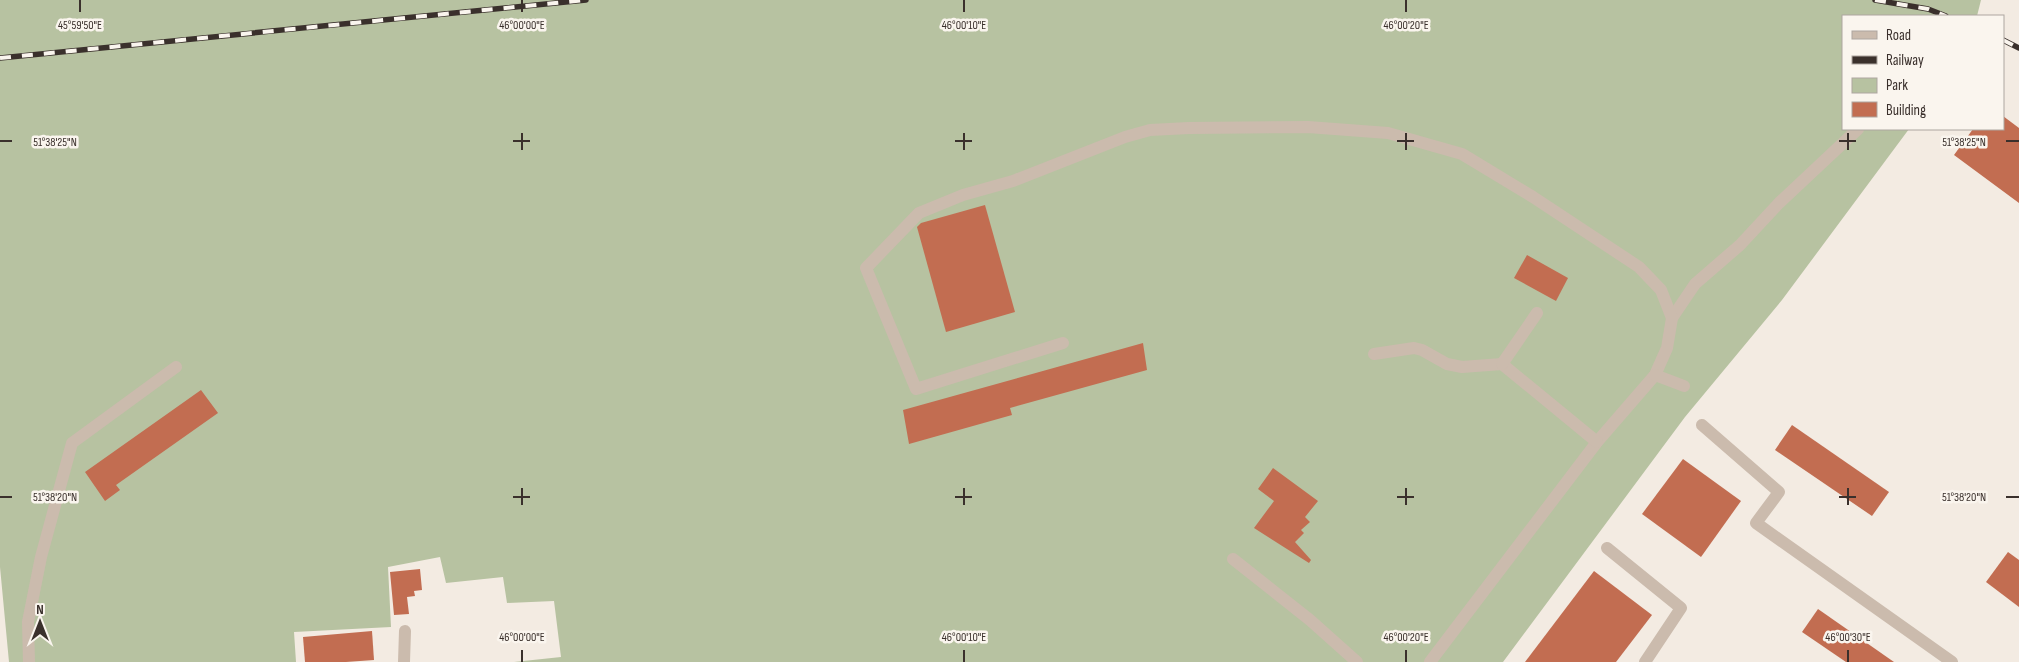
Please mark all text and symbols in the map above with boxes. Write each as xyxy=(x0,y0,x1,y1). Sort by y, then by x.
legend xyxy=(1842,15,2004,130)
text: 45°59'50"E xyxy=(58,18,102,33)
text: 46°00'00"E xyxy=(499,18,545,33)
text: 46°00'10"E xyxy=(942,18,986,33)
text: 46°00'20"E xyxy=(1383,18,1429,33)
text: Road xyxy=(1886,26,1911,45)
text: Railway xyxy=(1886,51,1924,70)
text: Park xyxy=(1886,76,1908,95)
text: Building xyxy=(1886,101,1926,120)
text: 51°38'25"N xyxy=(33,135,77,150)
text: 51°38'25"N xyxy=(1942,135,1986,150)
text: 51°38'20"N xyxy=(33,490,77,505)
text: 51°38'20"N xyxy=(1942,490,1986,505)
north arrow xyxy=(15,597,65,647)
text: N xyxy=(36,601,44,618)
text: 46°00'00"E xyxy=(499,630,545,645)
text: 46°00'10"E xyxy=(942,630,986,645)
text: 46°00'20"E xyxy=(1383,630,1429,645)
text: 46°00'30"E xyxy=(1825,630,1871,645)

